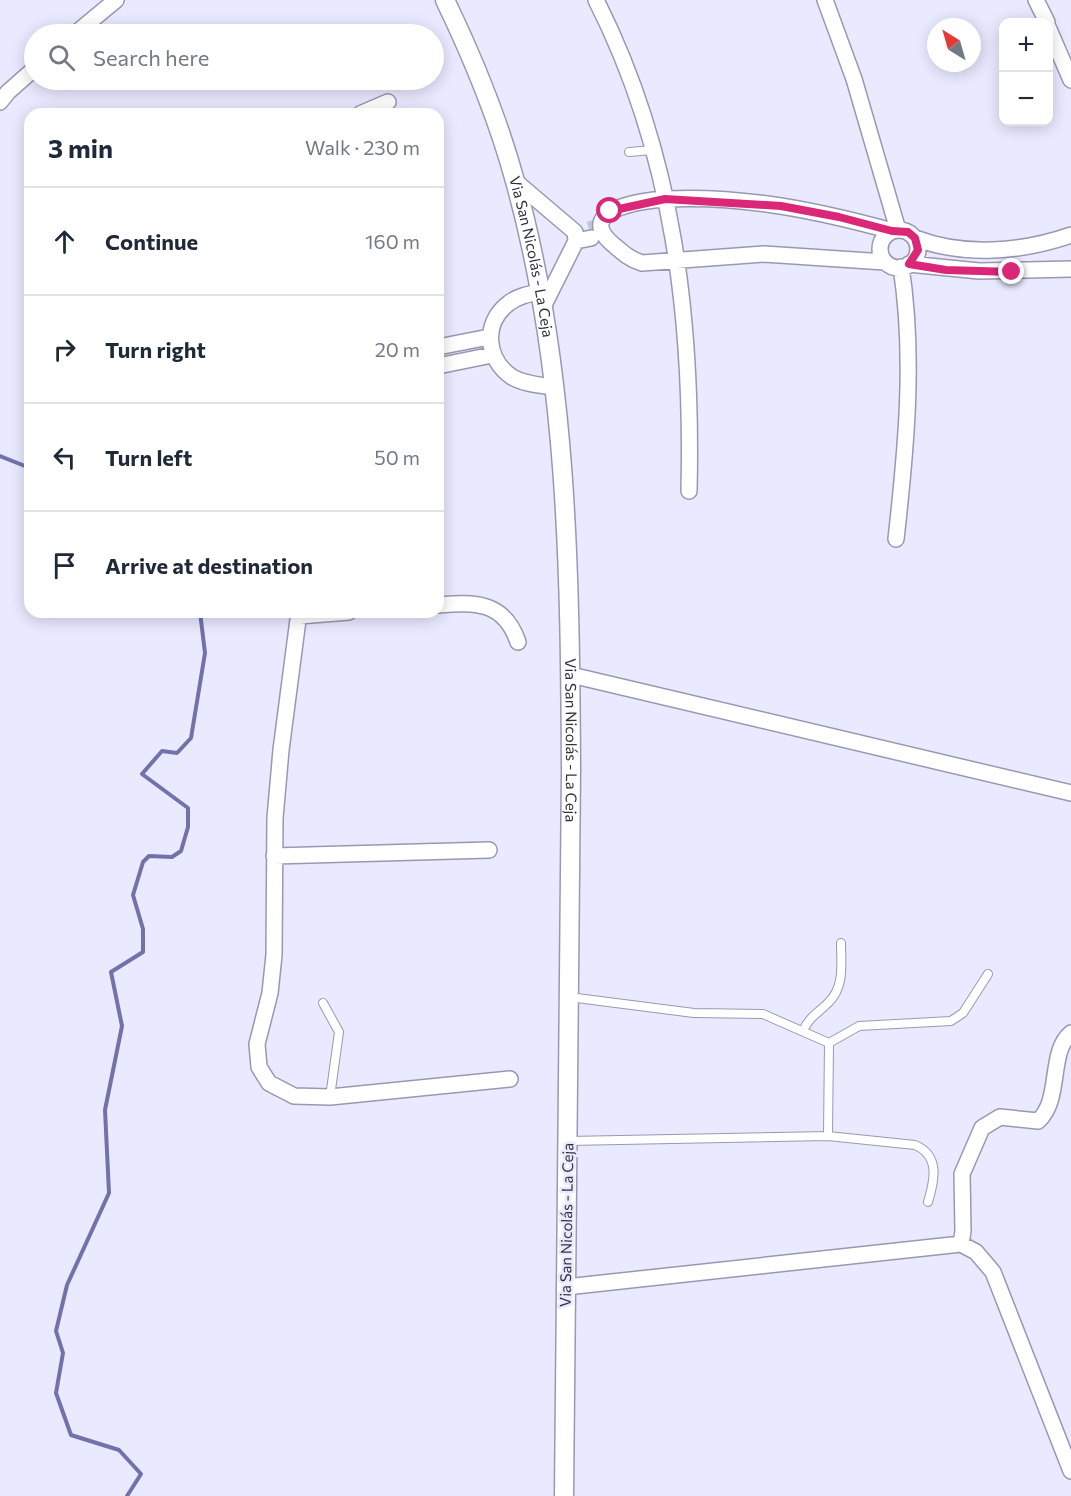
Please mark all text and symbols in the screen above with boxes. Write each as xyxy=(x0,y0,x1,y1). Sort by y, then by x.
north arrow xyxy=(927,18,981,72)
map controls xyxy=(999,18,1053,126)
button: + xyxy=(999,18,1053,72)
search box xyxy=(24,24,444,90)
icon: search xyxy=(45,41,78,74)
text: Search here xyxy=(93,44,209,71)
button: − xyxy=(999,72,1053,126)
text: 3 min xyxy=(48,132,113,163)
text: Walk · 230 m xyxy=(305,135,420,159)
street label: Via San Nicolás - La Ceja xyxy=(506,174,558,339)
route start xyxy=(596,197,622,223)
icon: ahead xyxy=(48,225,81,258)
text: Continue xyxy=(105,228,198,255)
text: 160 m xyxy=(365,229,420,253)
route end xyxy=(998,258,1024,284)
icon: right xyxy=(48,333,81,366)
text: Turn right xyxy=(105,336,206,363)
text: 20 m xyxy=(375,337,420,361)
icon: left xyxy=(48,441,81,474)
text: Turn left xyxy=(105,444,192,471)
text: 50 m xyxy=(374,445,420,469)
icon: arrive xyxy=(48,549,81,582)
text: Arrive at destination xyxy=(105,552,313,579)
street label: Via San Nicolás - La Ceja xyxy=(562,658,581,822)
street label: Via San Nicolás - La Ceja xyxy=(556,1143,576,1307)

